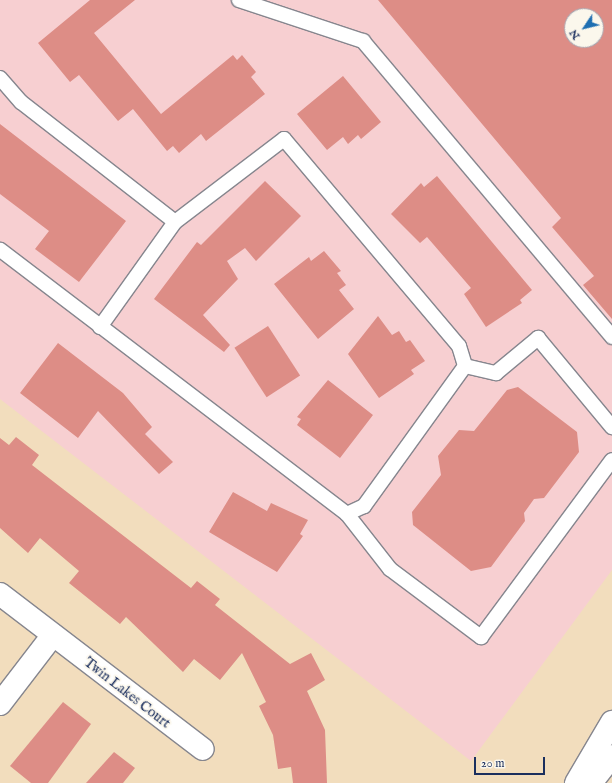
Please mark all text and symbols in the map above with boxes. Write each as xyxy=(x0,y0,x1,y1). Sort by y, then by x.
north arrow xyxy=(564,8,604,48)
text: N xyxy=(567,26,583,42)
street label: Twin Lakes Court xyxy=(80,654,174,732)
scale bar xyxy=(476,749,547,775)
text: 20 m xyxy=(481,756,504,771)

